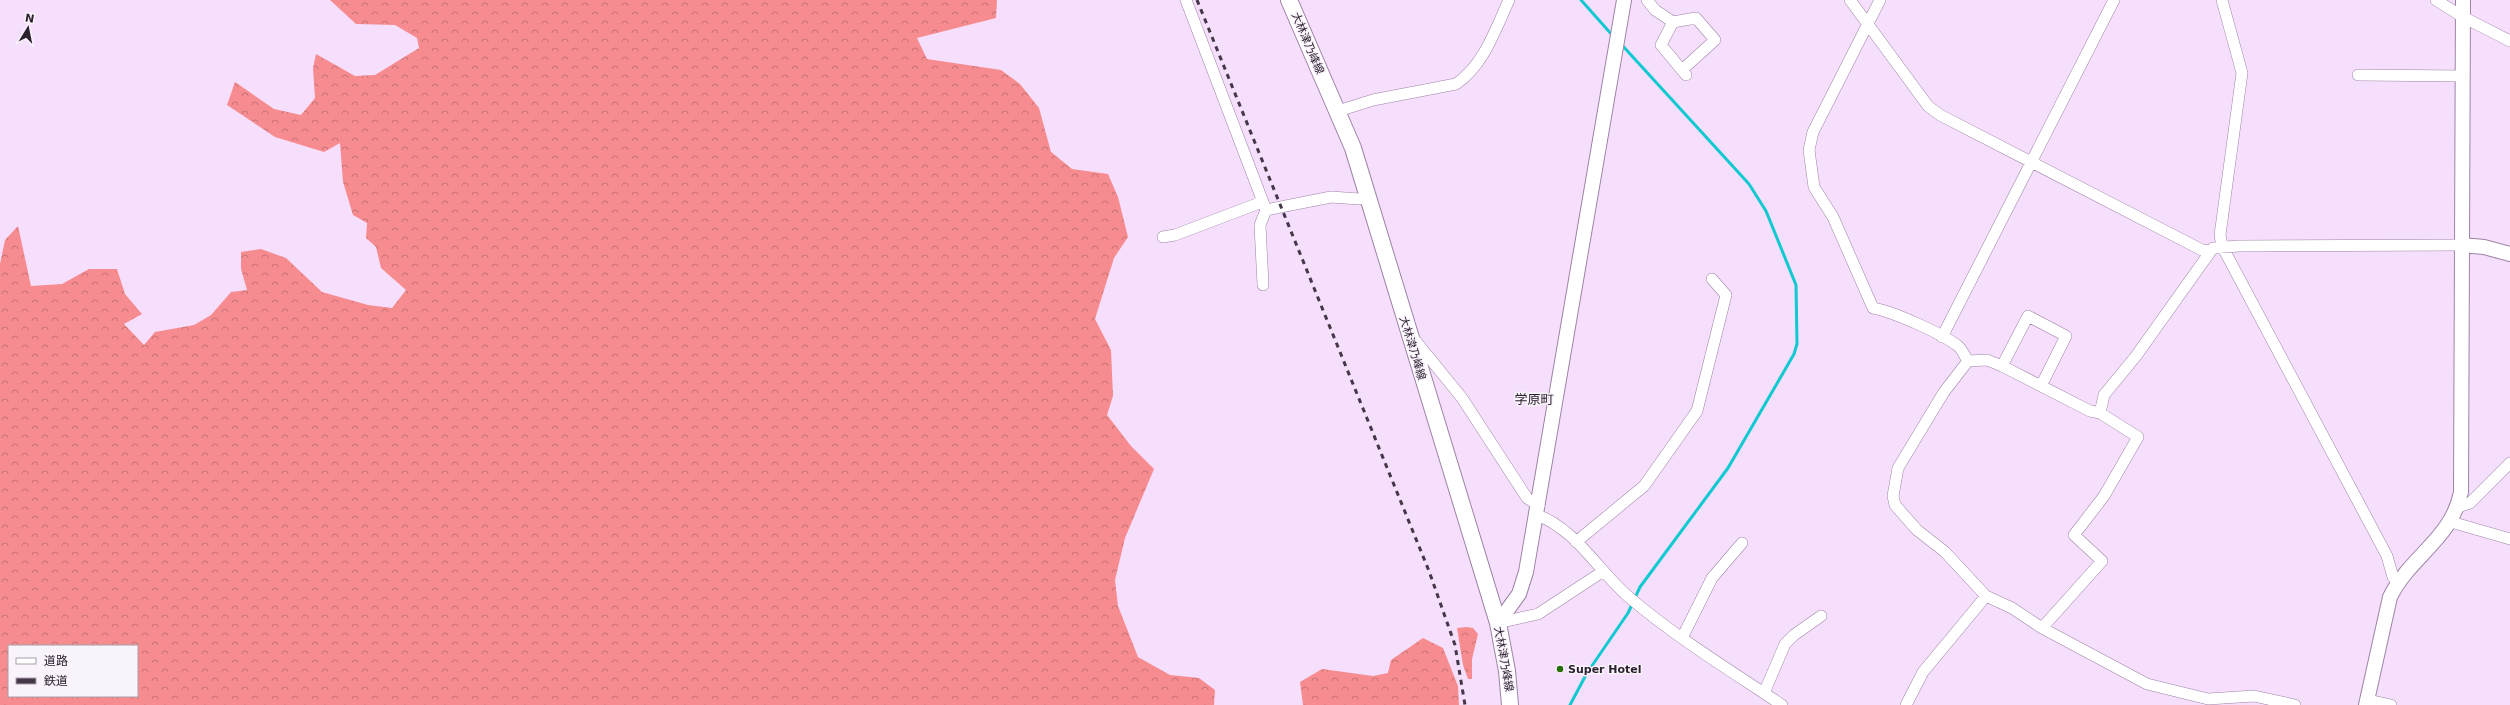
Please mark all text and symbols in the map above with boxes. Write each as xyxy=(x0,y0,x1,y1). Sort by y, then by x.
north arrow xyxy=(8,8,48,48)
street label: 大林津乃峰線 xyxy=(1289,10,1326,76)
text: N xyxy=(24,11,35,26)
street label: 大林津乃峰線 xyxy=(1397,315,1428,382)
district label: 学原町 xyxy=(1514,392,1554,407)
street label: 大林津乃峰線 xyxy=(1491,625,1516,693)
legend xyxy=(8,645,138,697)
text: 道路 xyxy=(44,654,68,668)
place label: Super Hotel xyxy=(1568,663,1642,676)
marker: Super Hotel xyxy=(1555,664,1565,674)
text: 鉄道 xyxy=(44,674,68,688)

